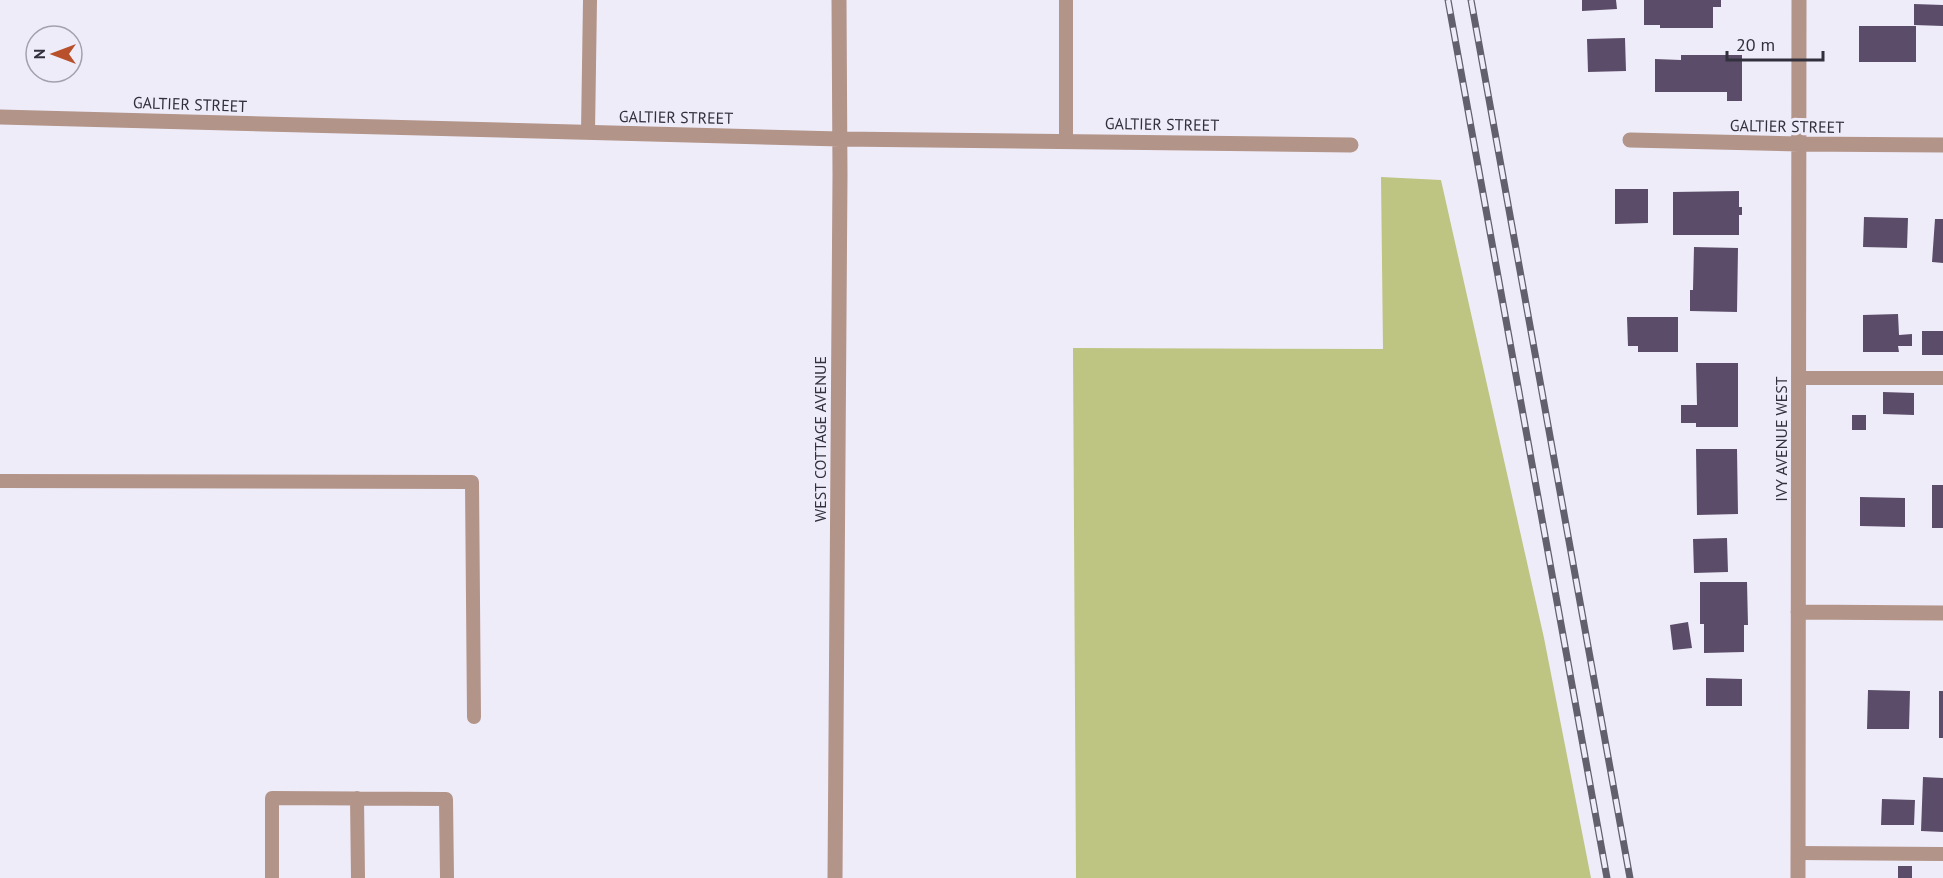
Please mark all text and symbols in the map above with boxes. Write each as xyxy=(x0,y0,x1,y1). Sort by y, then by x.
north arrow xyxy=(24,24,84,84)
scale bar xyxy=(1727,24,1823,62)
text: 20 m xyxy=(1736,33,1775,56)
text: N xyxy=(29,49,49,59)
street label: GALTIER STREET xyxy=(133,92,248,116)
street label: GALTIER STREET xyxy=(619,106,733,128)
street label: GALTIER STREET xyxy=(1105,113,1219,135)
street label: GALTIER STREET xyxy=(1730,115,1844,137)
street label: WEST COTTAGE AVENUE xyxy=(810,356,830,522)
street label: IVY AVENUE WEST xyxy=(1771,376,1791,502)

